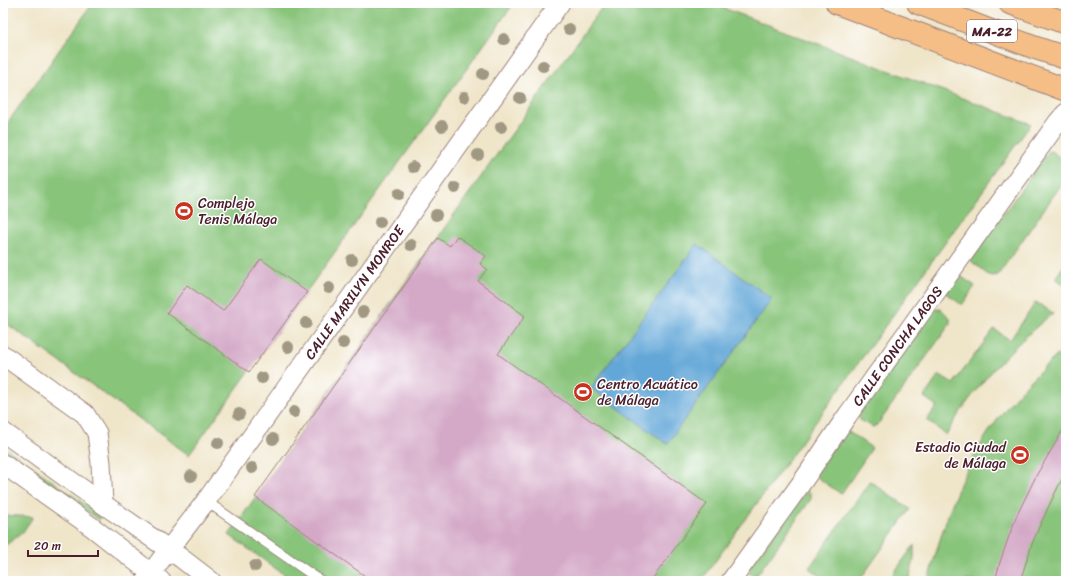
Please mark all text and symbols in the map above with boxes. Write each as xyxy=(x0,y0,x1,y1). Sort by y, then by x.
road number: MA-22 xyxy=(967,20,1017,42)
place label: Complejo Tenis Málaga xyxy=(198,191,277,232)
sports icon: Complejo Tenis Málaga xyxy=(173,200,195,222)
street label: CALLE MARILYN MONROE xyxy=(298,219,412,365)
street label: CALLE CONCHA LAGOS xyxy=(846,281,950,412)
place label: Centro Acuático de Málaga xyxy=(597,372,698,413)
sports icon: Centro Acuático de Málaga xyxy=(572,381,594,403)
place label: Estadio Ciudad de Málaga xyxy=(915,435,1008,476)
sports icon: Estadio Ciudad de Málaga xyxy=(1009,444,1031,466)
scale bar xyxy=(28,532,98,558)
text: 20 m xyxy=(34,535,61,557)

